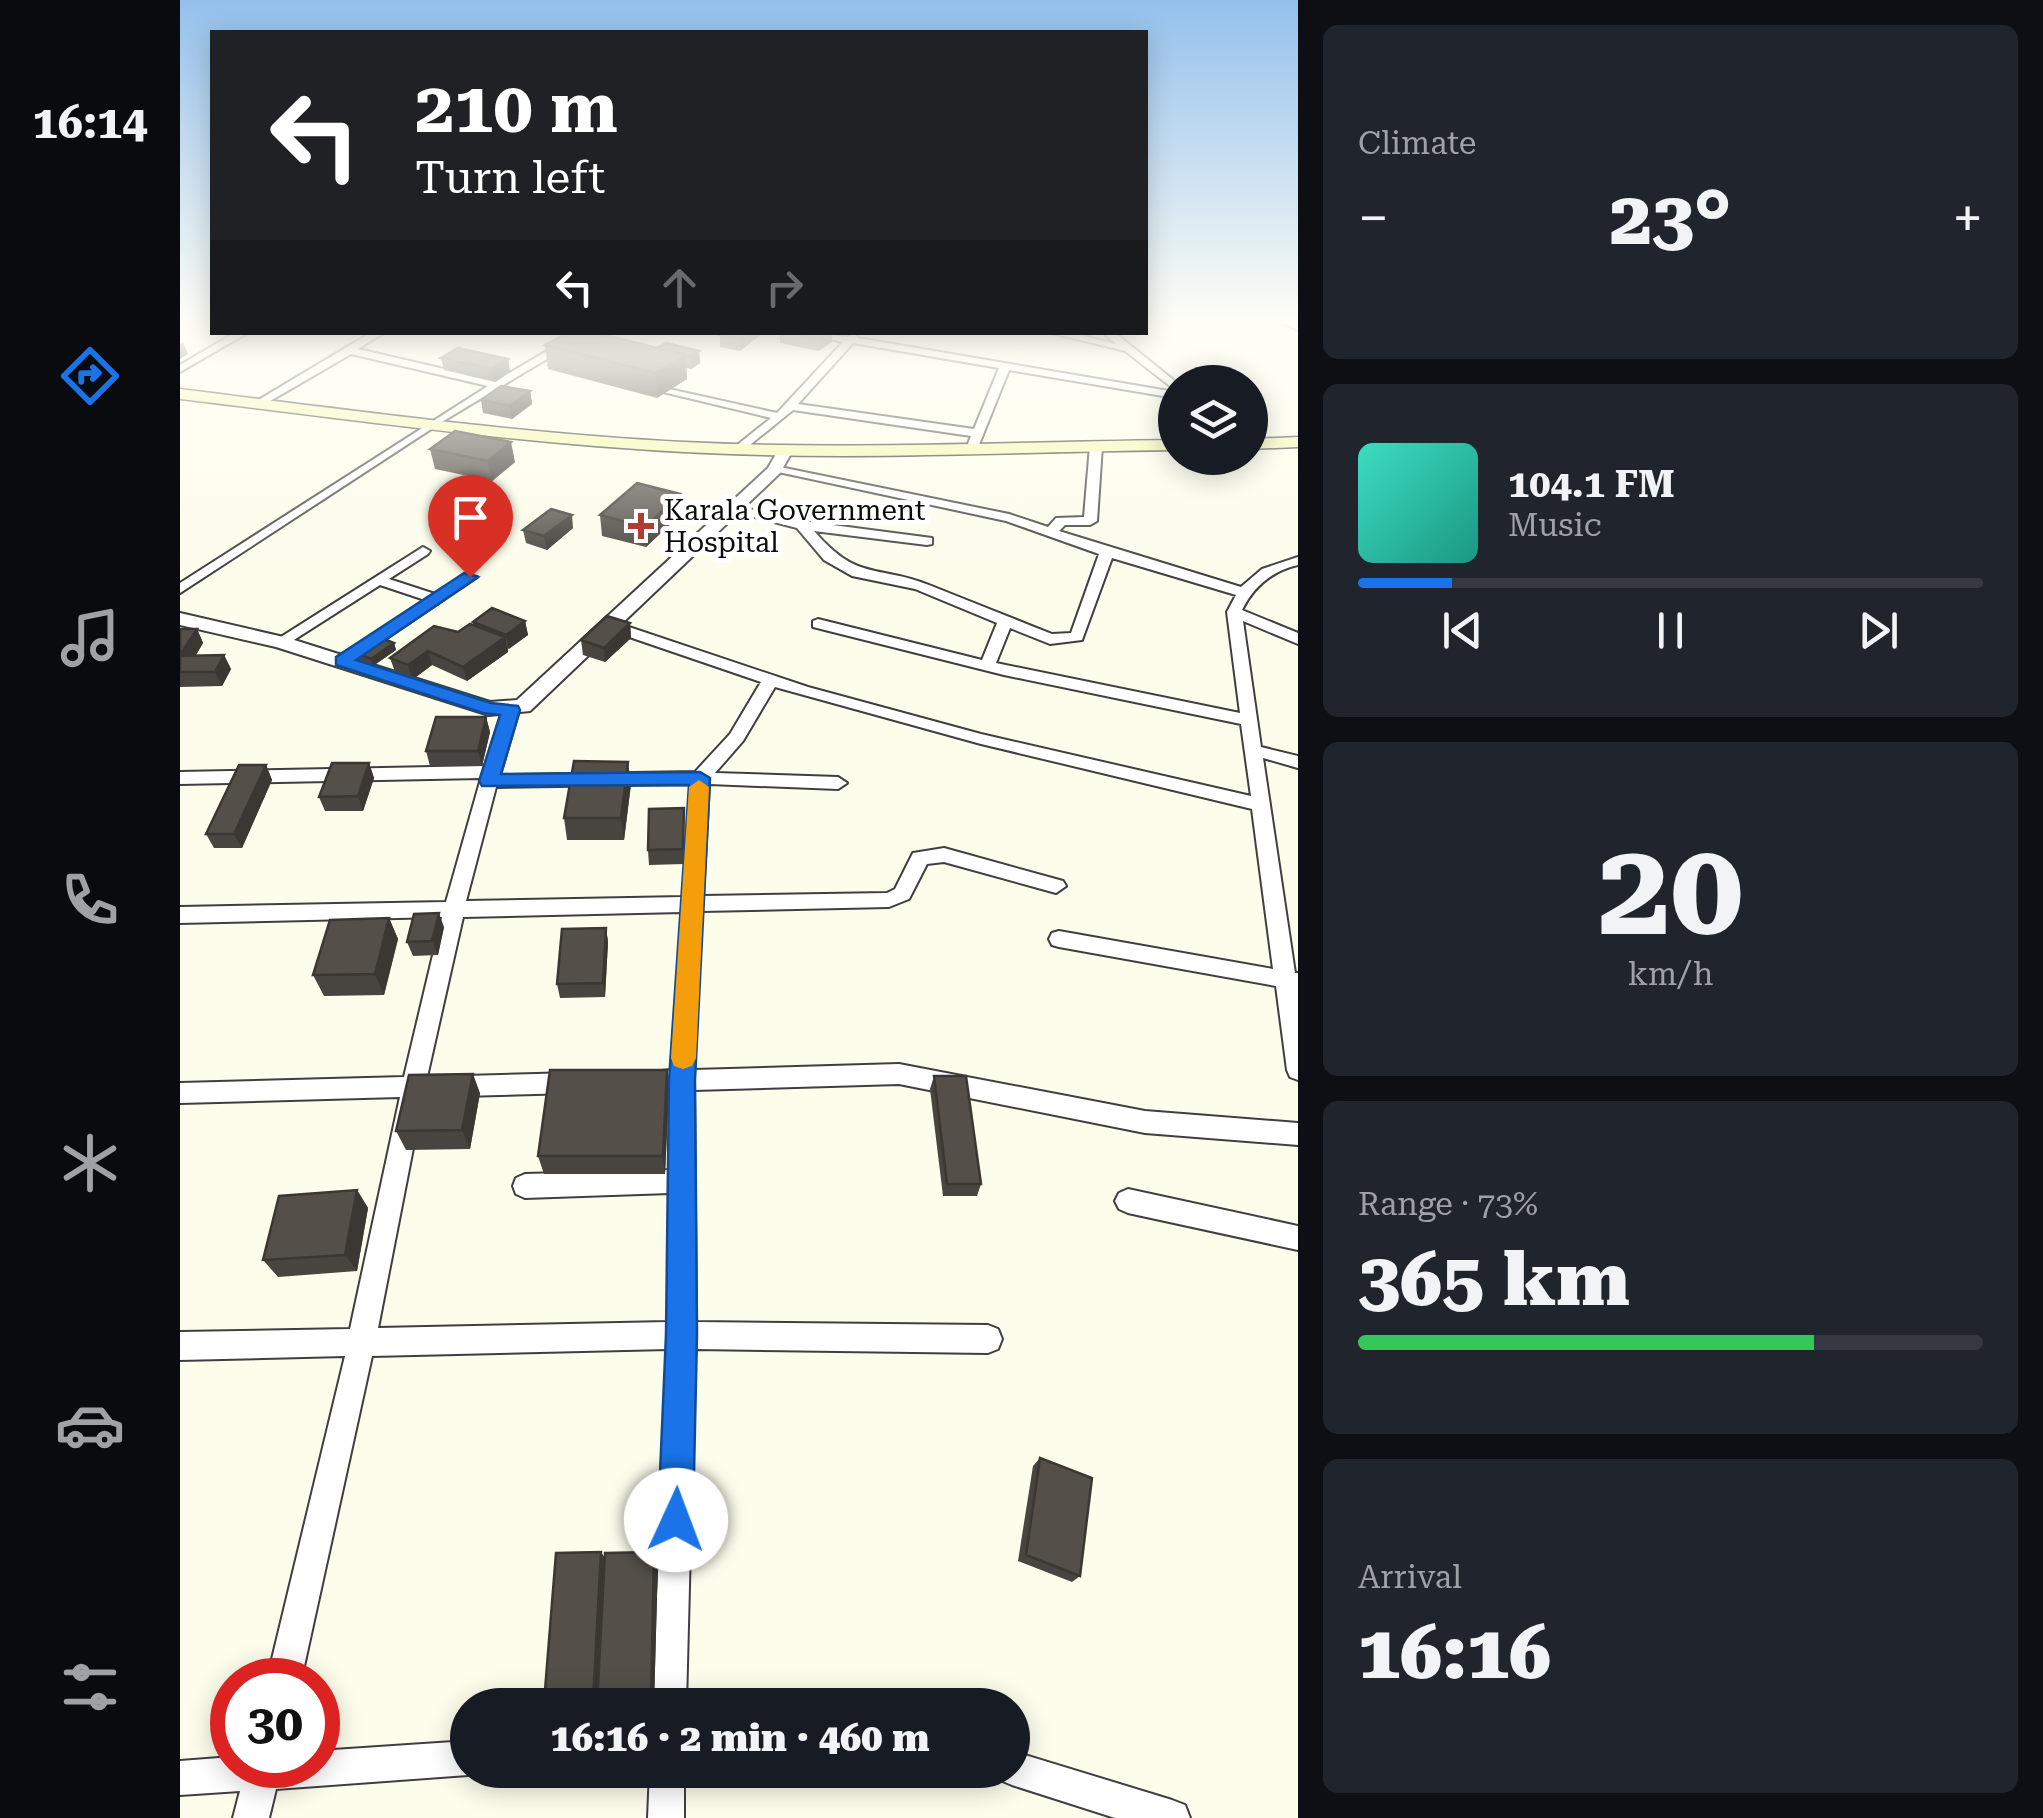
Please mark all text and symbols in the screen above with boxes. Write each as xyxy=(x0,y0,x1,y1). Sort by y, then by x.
text: 210 m xyxy=(415,67,618,149)
icon: left xyxy=(250,70,380,200)
text: 16:14 xyxy=(33,96,147,149)
text: Climate xyxy=(1358,124,1476,162)
text: Turn left xyxy=(415,151,605,204)
text: 23° xyxy=(1610,174,1731,262)
text: − xyxy=(1358,186,1389,250)
text: + xyxy=(1952,186,1983,250)
icon: left xyxy=(547,260,602,315)
icon: ahead xyxy=(652,260,707,315)
icon: right xyxy=(757,260,812,315)
icon: directions xyxy=(55,341,125,411)
map controls xyxy=(1158,365,1268,475)
button: layers xyxy=(1158,365,1268,475)
text: 104.1 FM xyxy=(1508,462,1675,506)
pin xyxy=(428,475,513,578)
icon: arrive xyxy=(443,490,498,545)
place label: Karala Government Hospital xyxy=(664,494,925,559)
text: Music xyxy=(1508,506,1602,544)
marker: Karala Government Hospital xyxy=(628,513,654,539)
icon: music xyxy=(55,603,125,673)
icon: previous xyxy=(1435,603,1490,658)
icon: pause xyxy=(1643,603,1698,658)
icon: next xyxy=(1851,603,1906,658)
text: 20 xyxy=(1598,813,1743,966)
icon: phone xyxy=(55,865,125,935)
text: km/h xyxy=(1628,955,1713,993)
icon: climate xyxy=(55,1128,125,1198)
text: Range · 73% xyxy=(1358,1185,1538,1223)
text: 365 km xyxy=(1358,1235,1630,1323)
icon: car xyxy=(55,1390,125,1460)
position arrow xyxy=(624,1468,728,1572)
text: Arrival xyxy=(1358,1558,1462,1596)
text: 16:16 xyxy=(1358,1608,1551,1696)
icon: filters xyxy=(55,1652,125,1722)
speed limit sign: 30 xyxy=(210,1658,340,1788)
text: 16:16 · 2 min · 460 m xyxy=(550,1716,930,1760)

